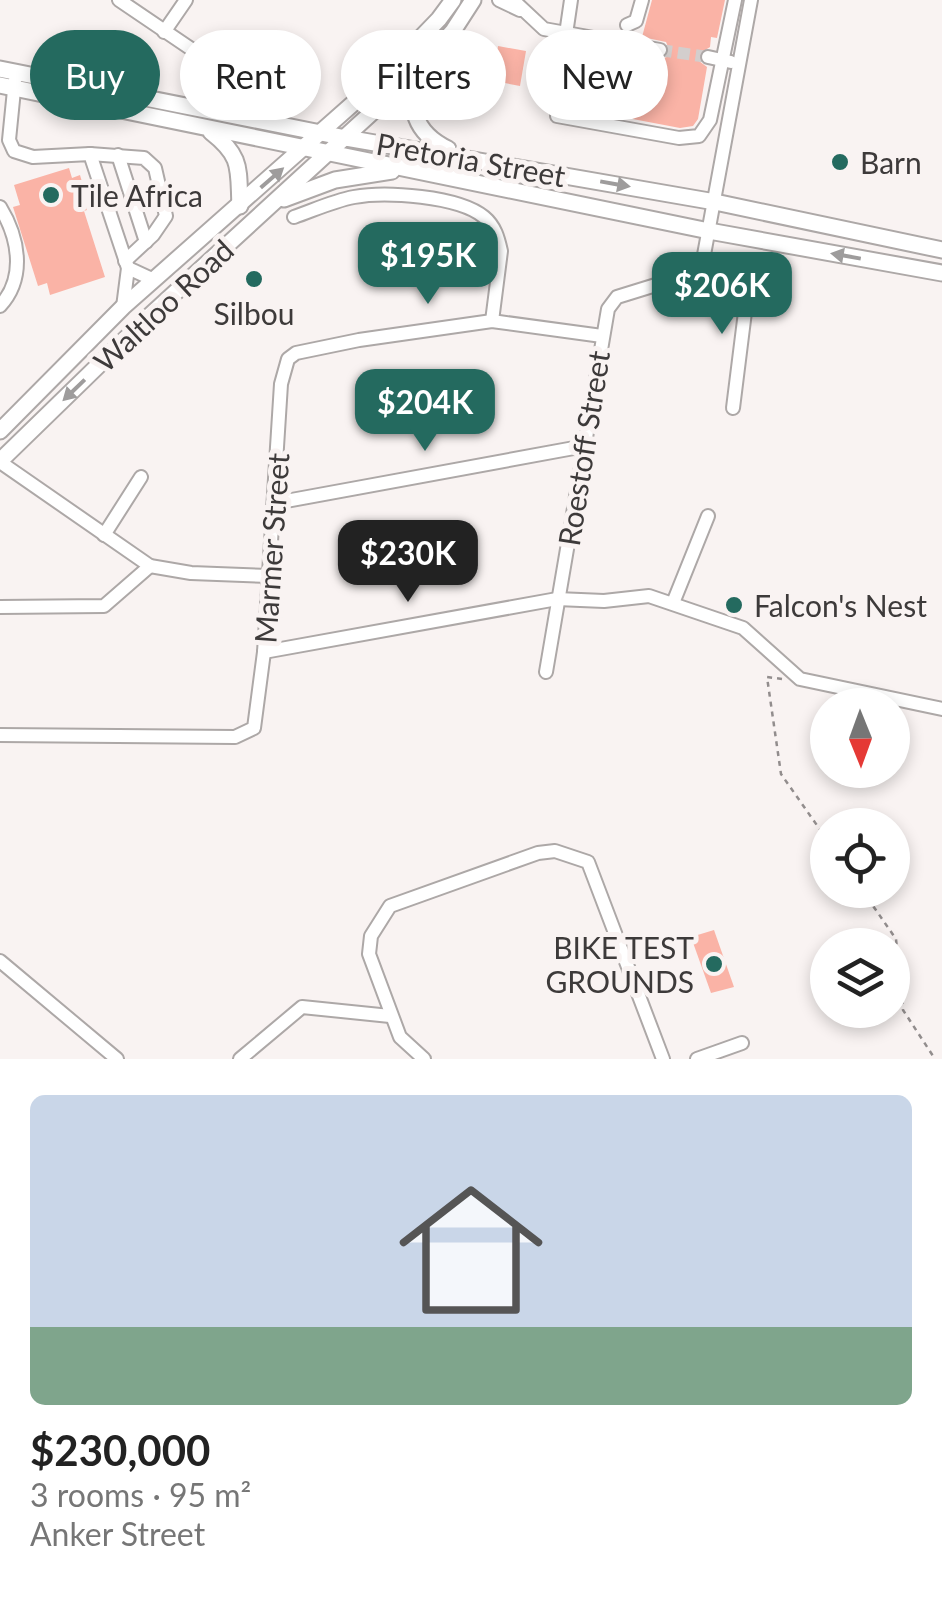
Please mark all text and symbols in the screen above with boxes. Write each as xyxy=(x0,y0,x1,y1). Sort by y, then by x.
chip: Buy xyxy=(30,30,160,120)
chip: Rent xyxy=(180,30,321,120)
chip: Filters xyxy=(341,30,506,120)
chip: New xyxy=(526,30,668,120)
street label: Pretoria Street xyxy=(374,125,568,193)
place label: Barn xyxy=(860,144,922,180)
marker: Barn xyxy=(829,151,851,173)
one-way arrow xyxy=(260,167,285,189)
place label: Tile Africa xyxy=(71,177,203,213)
one-way arrow xyxy=(599,177,631,192)
marker: Tile Africa xyxy=(40,184,62,206)
pin: $195K xyxy=(358,222,498,307)
street label: Waltloo Road xyxy=(86,231,240,379)
text: $195K xyxy=(380,235,476,274)
one-way arrow xyxy=(830,247,861,263)
pin: $206K xyxy=(652,252,792,337)
text: $206K xyxy=(674,265,770,304)
marker: Silbou xyxy=(243,268,265,290)
place label: Silbou xyxy=(214,295,294,331)
street label: Roestoff Street xyxy=(550,348,616,548)
pin: $204K xyxy=(355,369,495,454)
one-way arrow xyxy=(62,377,86,401)
text: $204K xyxy=(377,382,473,421)
street label: Marmer Street xyxy=(246,451,296,644)
pin: $230K xyxy=(338,520,478,605)
text: $230K xyxy=(360,533,456,572)
place label: Falcon's Nest xyxy=(754,587,927,623)
marker: Falcon's Nest xyxy=(723,594,745,616)
north arrow xyxy=(810,688,910,788)
map controls xyxy=(810,688,910,1028)
button: locate xyxy=(810,808,910,908)
button: layers xyxy=(810,928,910,1028)
place label: BIKE TEST GROUNDS xyxy=(545,929,694,999)
marker: BIKE TEST GROUNDS xyxy=(703,953,725,975)
icon: home xyxy=(381,1160,561,1340)
text: $230,000 xyxy=(30,1425,210,1475)
text: 3 rooms · 95 m² xyxy=(30,1475,251,1514)
text: Anker Street xyxy=(30,1514,205,1553)

